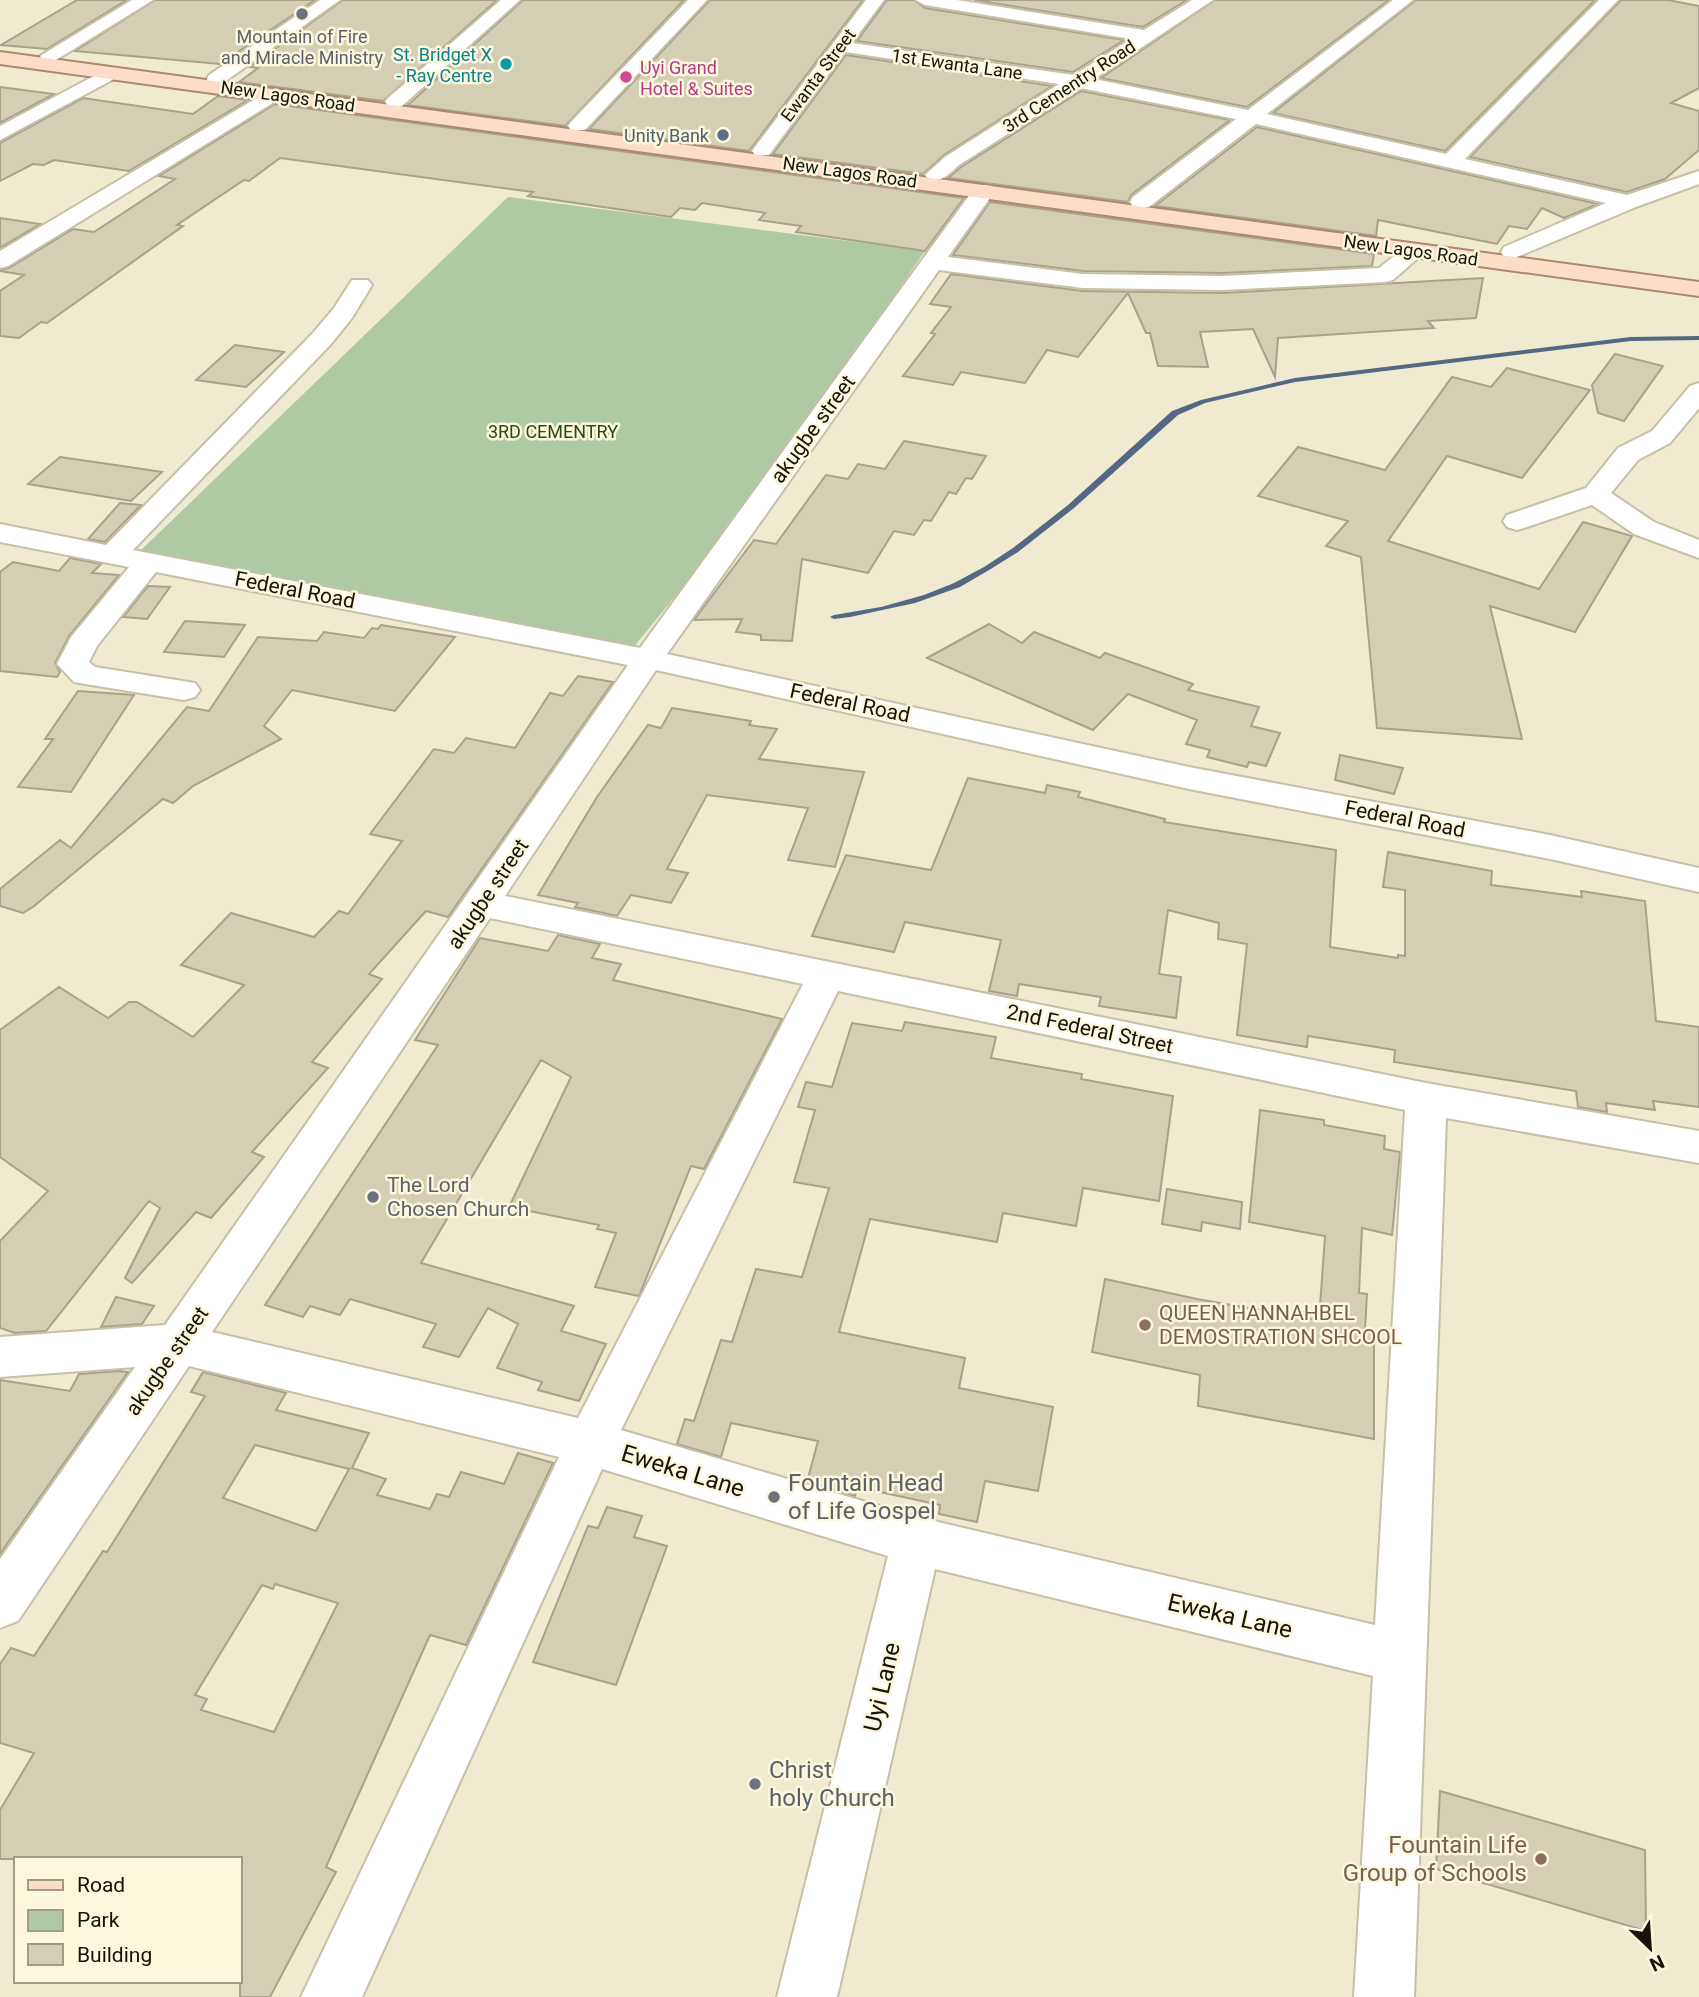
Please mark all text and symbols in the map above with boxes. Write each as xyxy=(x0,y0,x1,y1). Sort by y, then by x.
marker: Mountain of Fire and Miracle Ministry xyxy=(294,6,310,22)
street label: Ewanta Street xyxy=(776,24,860,126)
place label: Mountain of Fire and Miracle Ministry xyxy=(221,26,384,68)
street label: 3rd Cementry Road xyxy=(999,35,1139,137)
place label: St. Bridget X - Ray Centre xyxy=(393,44,492,86)
street label: 1st Ewanta Lane xyxy=(890,44,1024,84)
marker: St. Bridget X - Ray Centre xyxy=(498,56,514,72)
place label: Uyi Grand Hotel & Suites xyxy=(640,57,753,99)
marker: Uyi Grand Hotel & Suites xyxy=(618,69,634,85)
street label: New Lagos Road xyxy=(220,76,356,116)
place label: Unity Bank xyxy=(624,125,710,146)
marker: Unity Bank xyxy=(715,127,731,143)
street label: New Lagos Road xyxy=(782,152,918,192)
street label: New Lagos Road xyxy=(1343,230,1479,270)
street label: akugbe street xyxy=(766,370,860,488)
park label: 3RD CEMENTRY xyxy=(488,421,618,442)
street label: Federal Road xyxy=(233,567,357,613)
street label: Federal Road xyxy=(788,679,912,727)
street label: Federal Road xyxy=(1343,796,1467,842)
street label: akugbe street xyxy=(442,834,534,953)
street label: 2nd Federal Street xyxy=(1004,1000,1176,1058)
place label: The Lord Chosen Church xyxy=(387,1173,529,1221)
marker: The Lord Chosen Church xyxy=(365,1189,381,1205)
place label: QUEEN HANNAHBEL DEMOSTRATION SHCOOL xyxy=(1159,1301,1402,1349)
street label: akugbe street xyxy=(121,1302,213,1420)
marker: QUEEN HANNAHBEL DEMOSTRATION SHCOOL xyxy=(1137,1317,1153,1333)
street label: Eweka Lane xyxy=(618,1439,748,1503)
place label: Fountain Head of Life Gospel xyxy=(788,1469,944,1525)
marker: Fountain Head of Life Gospel xyxy=(766,1489,782,1505)
street label: Eweka Lane xyxy=(1165,1588,1295,1644)
street label: Uyi Lane xyxy=(858,1640,906,1734)
place label: Christ holy Church xyxy=(769,1756,895,1812)
marker: Christ holy Church xyxy=(747,1776,763,1792)
place label: Fountain Life Group of Schools xyxy=(1343,1831,1527,1887)
marker: Fountain Life Group of Schools xyxy=(1533,1851,1549,1867)
legend xyxy=(14,1857,242,1983)
text: Road xyxy=(77,1873,125,1897)
text: Park xyxy=(77,1908,120,1932)
north arrow xyxy=(1615,1913,1685,1983)
text: Building xyxy=(77,1943,152,1967)
text: N xyxy=(1646,1950,1668,1976)

